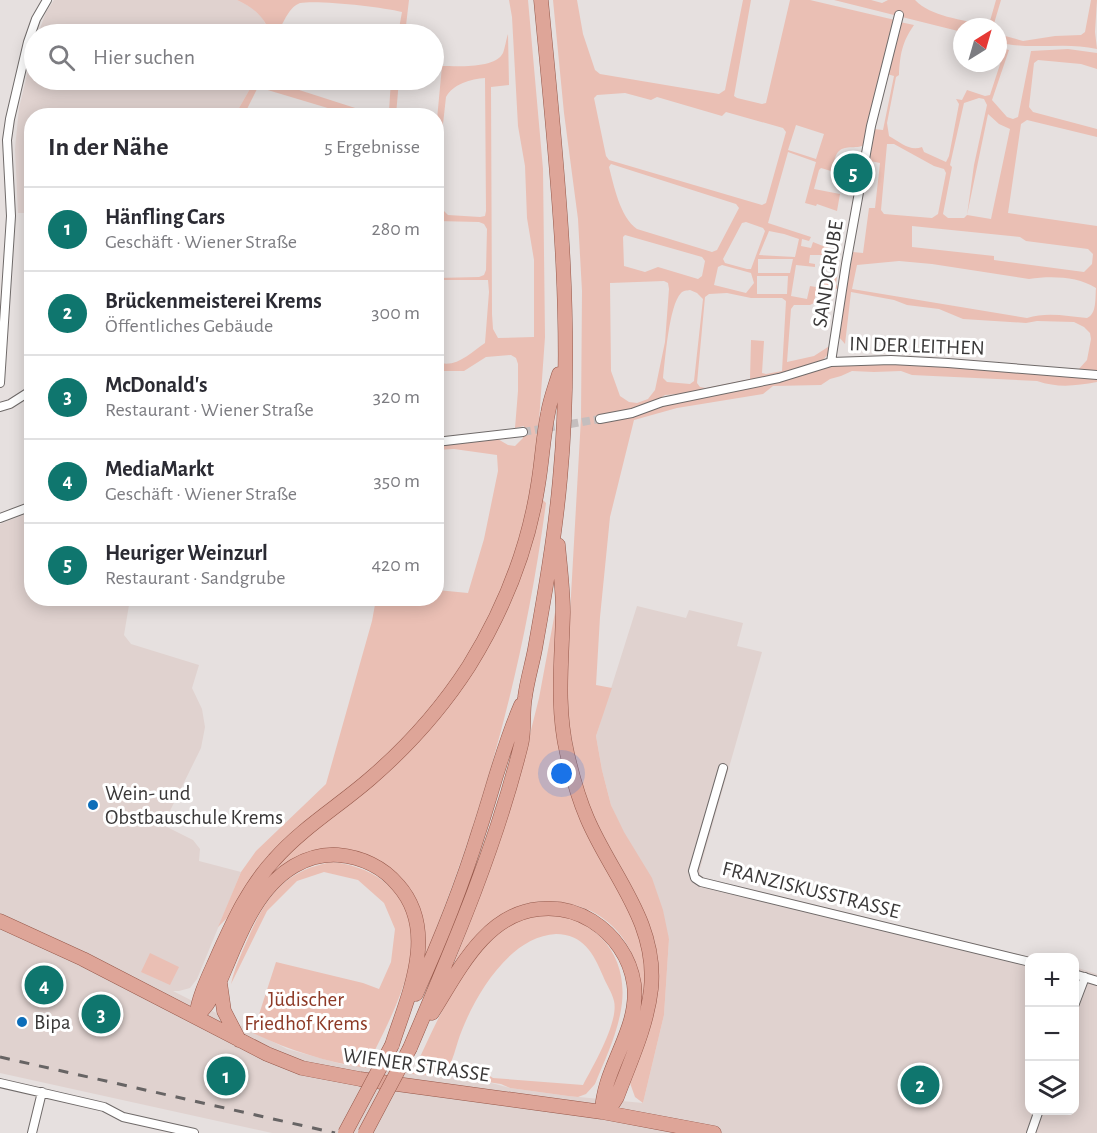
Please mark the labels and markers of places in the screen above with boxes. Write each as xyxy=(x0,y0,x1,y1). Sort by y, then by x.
pin: 5 xyxy=(834,150,872,195)
place label: Wein- und Obstbauschule Krems xyxy=(105,783,283,828)
marker: Wein- und Obstbauschule Krems xyxy=(86,798,100,812)
pin: 4 xyxy=(24,962,63,1008)
pin: 3 xyxy=(82,992,120,1036)
place label: Bipa xyxy=(34,1012,71,1033)
marker: Bipa xyxy=(15,1015,29,1029)
pin: 1 xyxy=(206,1054,246,1098)
pin: 2 xyxy=(900,1062,940,1108)

